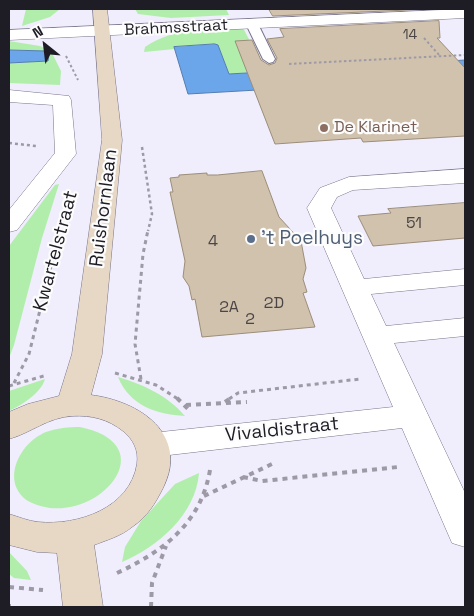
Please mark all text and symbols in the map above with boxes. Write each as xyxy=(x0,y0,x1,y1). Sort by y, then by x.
street label: Brahmsstraat xyxy=(123,16,229,40)
north arrow xyxy=(20,20,70,70)
text: N xyxy=(29,22,46,42)
house number: 14 xyxy=(403,27,417,43)
place label: De Klarinet xyxy=(334,118,417,138)
marker: De Klarinet xyxy=(318,122,330,134)
street label: Ruishornlaan xyxy=(85,148,123,268)
street label: Kwartelstraat xyxy=(29,188,83,314)
house number: 51 xyxy=(406,214,422,234)
place label: 't Poelhuys xyxy=(261,228,363,250)
house number: 4 xyxy=(208,232,218,252)
marker: 't Poelhuys xyxy=(245,233,257,245)
house number: 2D xyxy=(264,294,284,314)
house number: 2A xyxy=(219,298,239,318)
house number: 2 xyxy=(245,310,255,330)
street label: Vivaldistraat xyxy=(224,413,340,447)

